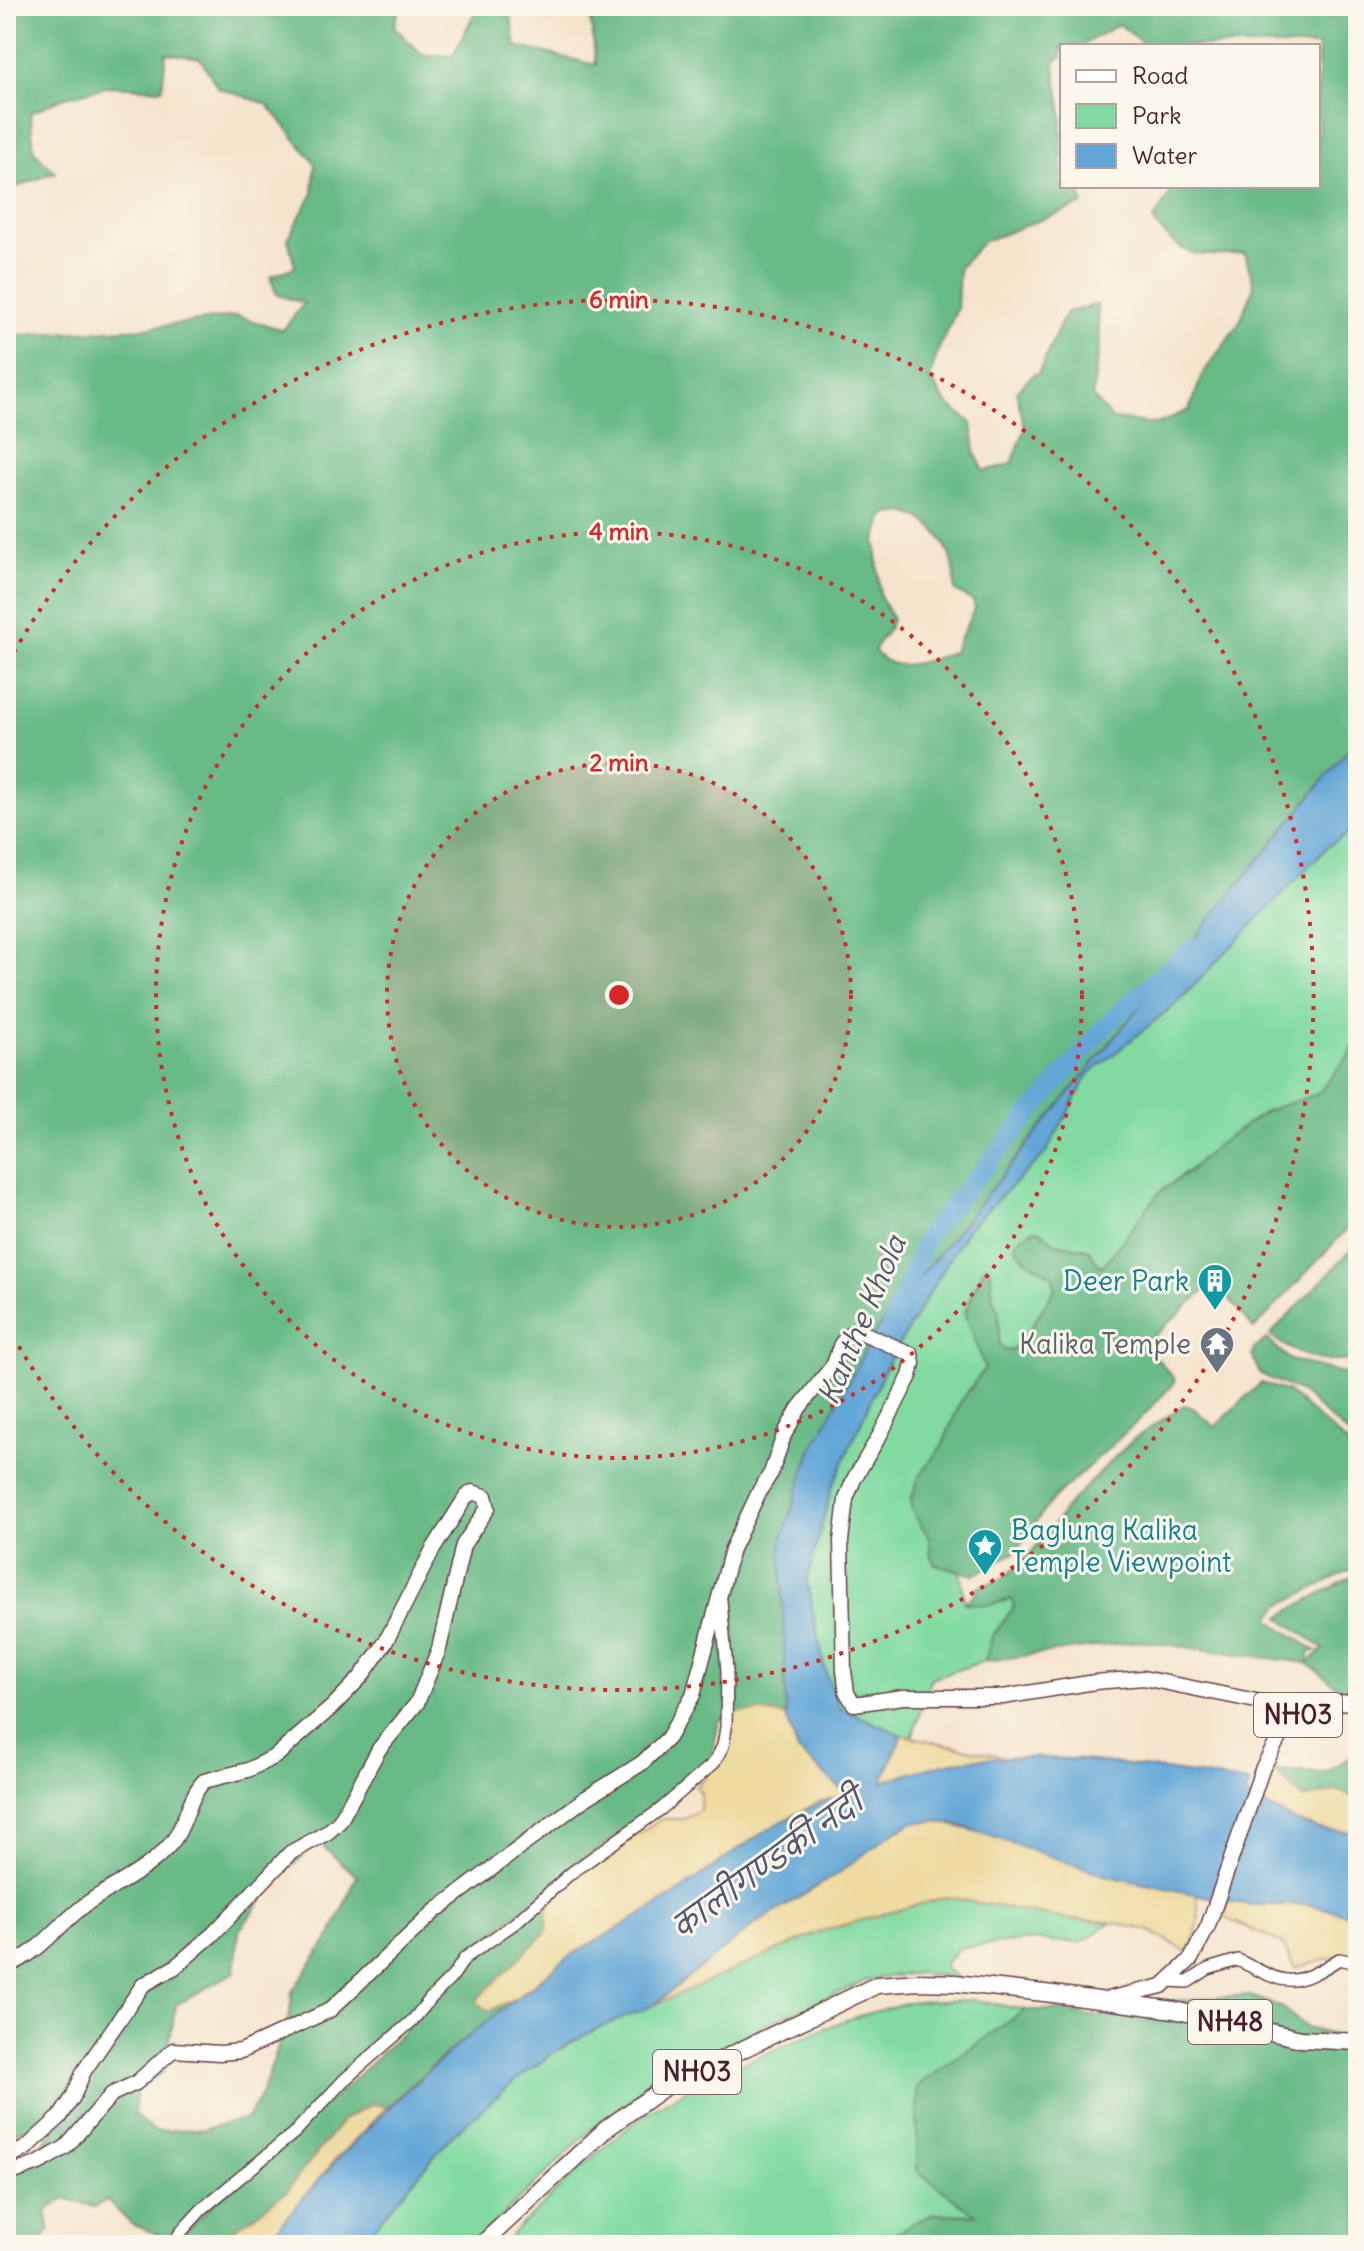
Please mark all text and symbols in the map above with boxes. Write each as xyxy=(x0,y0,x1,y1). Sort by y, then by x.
legend xyxy=(1060,44,1320,188)
text: Road xyxy=(1132,60,1188,90)
text: Park xyxy=(1132,100,1182,130)
text: Water xyxy=(1132,140,1197,170)
text: 6 min xyxy=(589,284,649,314)
text: 4 min xyxy=(589,516,649,546)
text: 2 min xyxy=(589,747,649,777)
centre of rings xyxy=(605,981,633,1009)
water label: Kanthe Khola xyxy=(808,1228,914,1410)
building icon: Deer Park xyxy=(1196,1262,1234,1312)
place label: Deer Park xyxy=(1063,1263,1189,1299)
temple icon: Kalika Temple xyxy=(1198,1325,1236,1375)
place label: Kalika Temple xyxy=(1019,1326,1191,1362)
place label: Baglung Kalika Temple Viewpoint xyxy=(1011,1512,1232,1580)
place icon: Baglung Kalika Temple Viewpoint xyxy=(966,1527,1004,1577)
road number: NH03 xyxy=(1254,1693,1342,1737)
water label: कालीगण्डकी नदी xyxy=(662,1775,877,1947)
road number: NH48 xyxy=(1188,2000,1272,2044)
road number: NH03 xyxy=(653,2050,741,2094)

